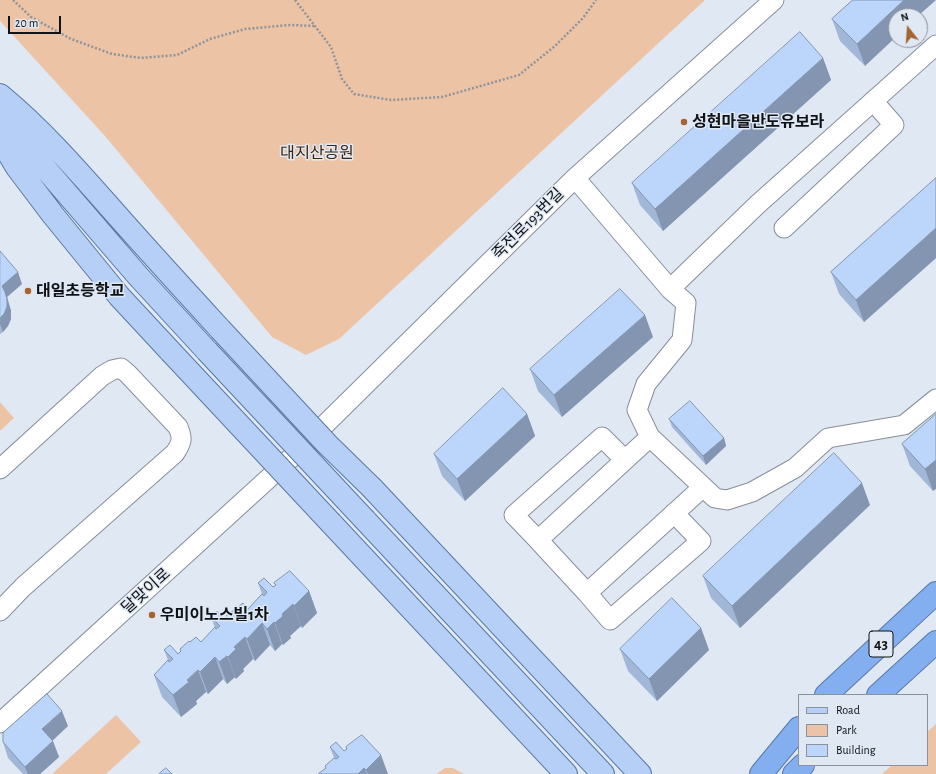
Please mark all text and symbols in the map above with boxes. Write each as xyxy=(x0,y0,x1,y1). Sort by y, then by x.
scale bar xyxy=(10,8,63,34)
north arrow xyxy=(888,8,928,48)
text: N xyxy=(899,11,910,23)
text: 20 m xyxy=(15,17,38,29)
place label: 성현마을반도유보라 xyxy=(692,112,824,132)
marker: 성현마을반도유보라 xyxy=(679,117,689,127)
park label: 대지산공원 xyxy=(280,143,354,163)
street label: 죽전로193번길 xyxy=(488,184,568,264)
place label: 대일초등학교 xyxy=(36,281,124,301)
marker: 대일초등학교 xyxy=(23,286,33,296)
street label: 달맞이로 xyxy=(118,564,174,618)
place label: 우미이노스빌1차 xyxy=(160,605,269,625)
marker: 우미이노스빌1차 xyxy=(147,610,157,620)
road number: 43 xyxy=(869,631,893,657)
legend xyxy=(798,694,928,766)
text: Road xyxy=(836,704,860,716)
text: Park xyxy=(836,724,857,736)
text: Building xyxy=(836,744,876,756)

